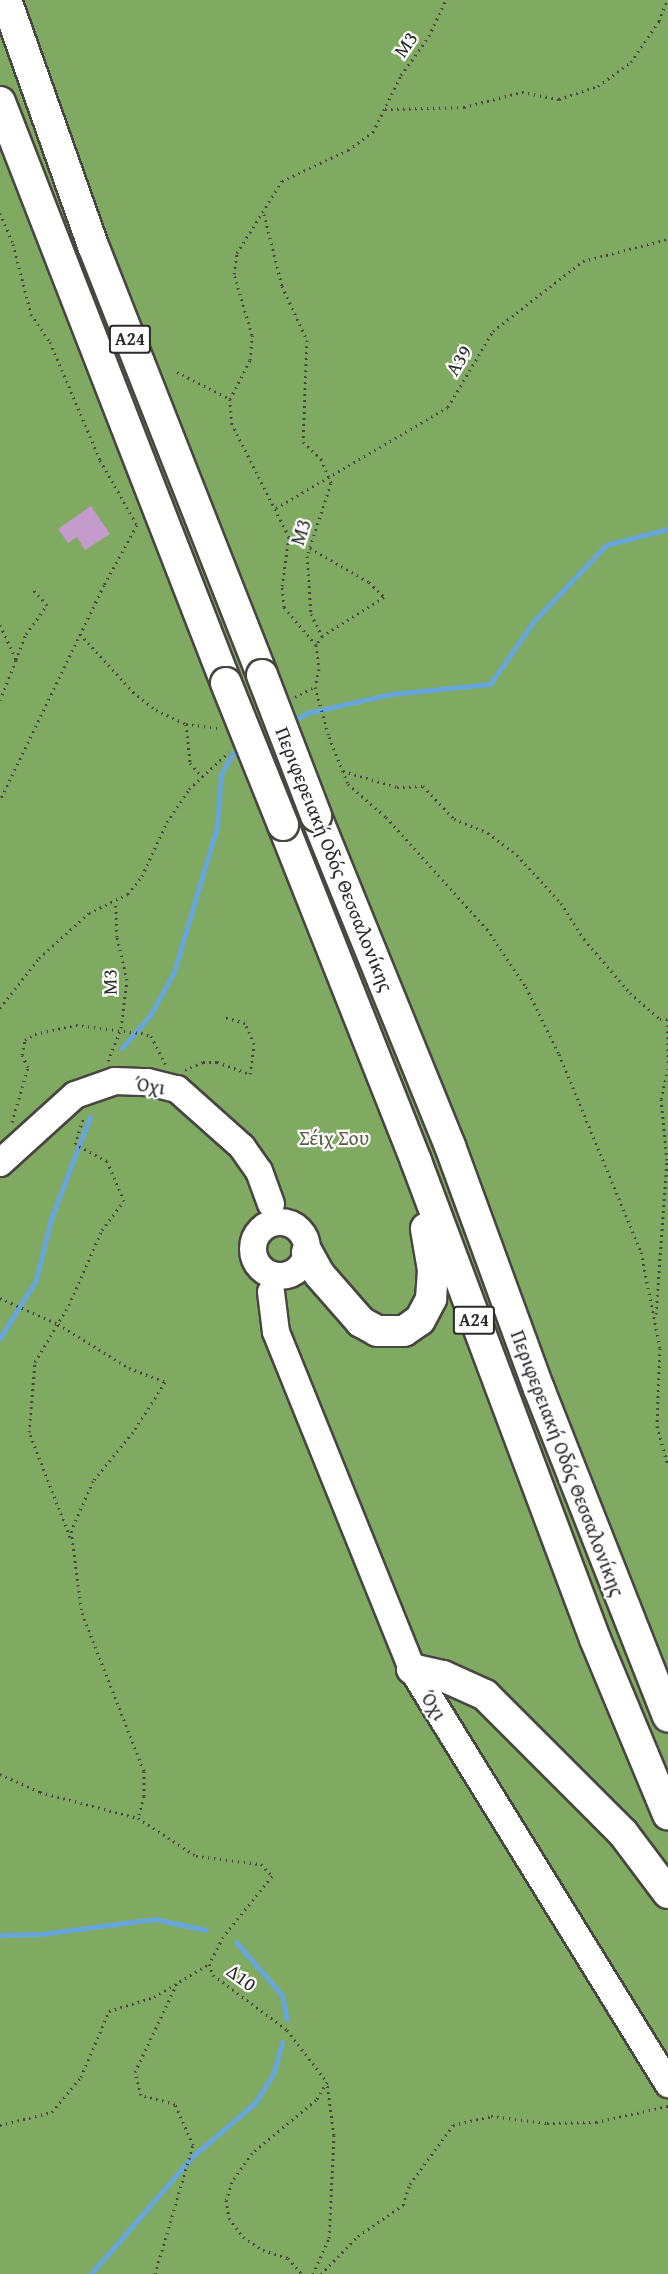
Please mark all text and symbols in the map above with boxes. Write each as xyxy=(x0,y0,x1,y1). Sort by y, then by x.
street label: Μ3 xyxy=(388,26,422,62)
road number: Α24 xyxy=(108,324,152,354)
street label: Α39 xyxy=(440,340,476,380)
street label: Μ3 xyxy=(285,516,315,548)
street label: Περιφερειακή Οδός Θεσσαλονίκης xyxy=(271,723,399,995)
street label: Μ3 xyxy=(97,969,121,995)
street label: Όχι xyxy=(133,1071,167,1099)
park label: Σέιχ Σου xyxy=(299,1125,369,1149)
road number: Α24 xyxy=(452,1305,496,1335)
street label: Περιφερειακή Οδός Θεσσαλονίκης xyxy=(506,1327,630,1599)
street label: Όχι xyxy=(416,1686,452,1724)
street label: Δ10 xyxy=(223,1958,261,1996)

